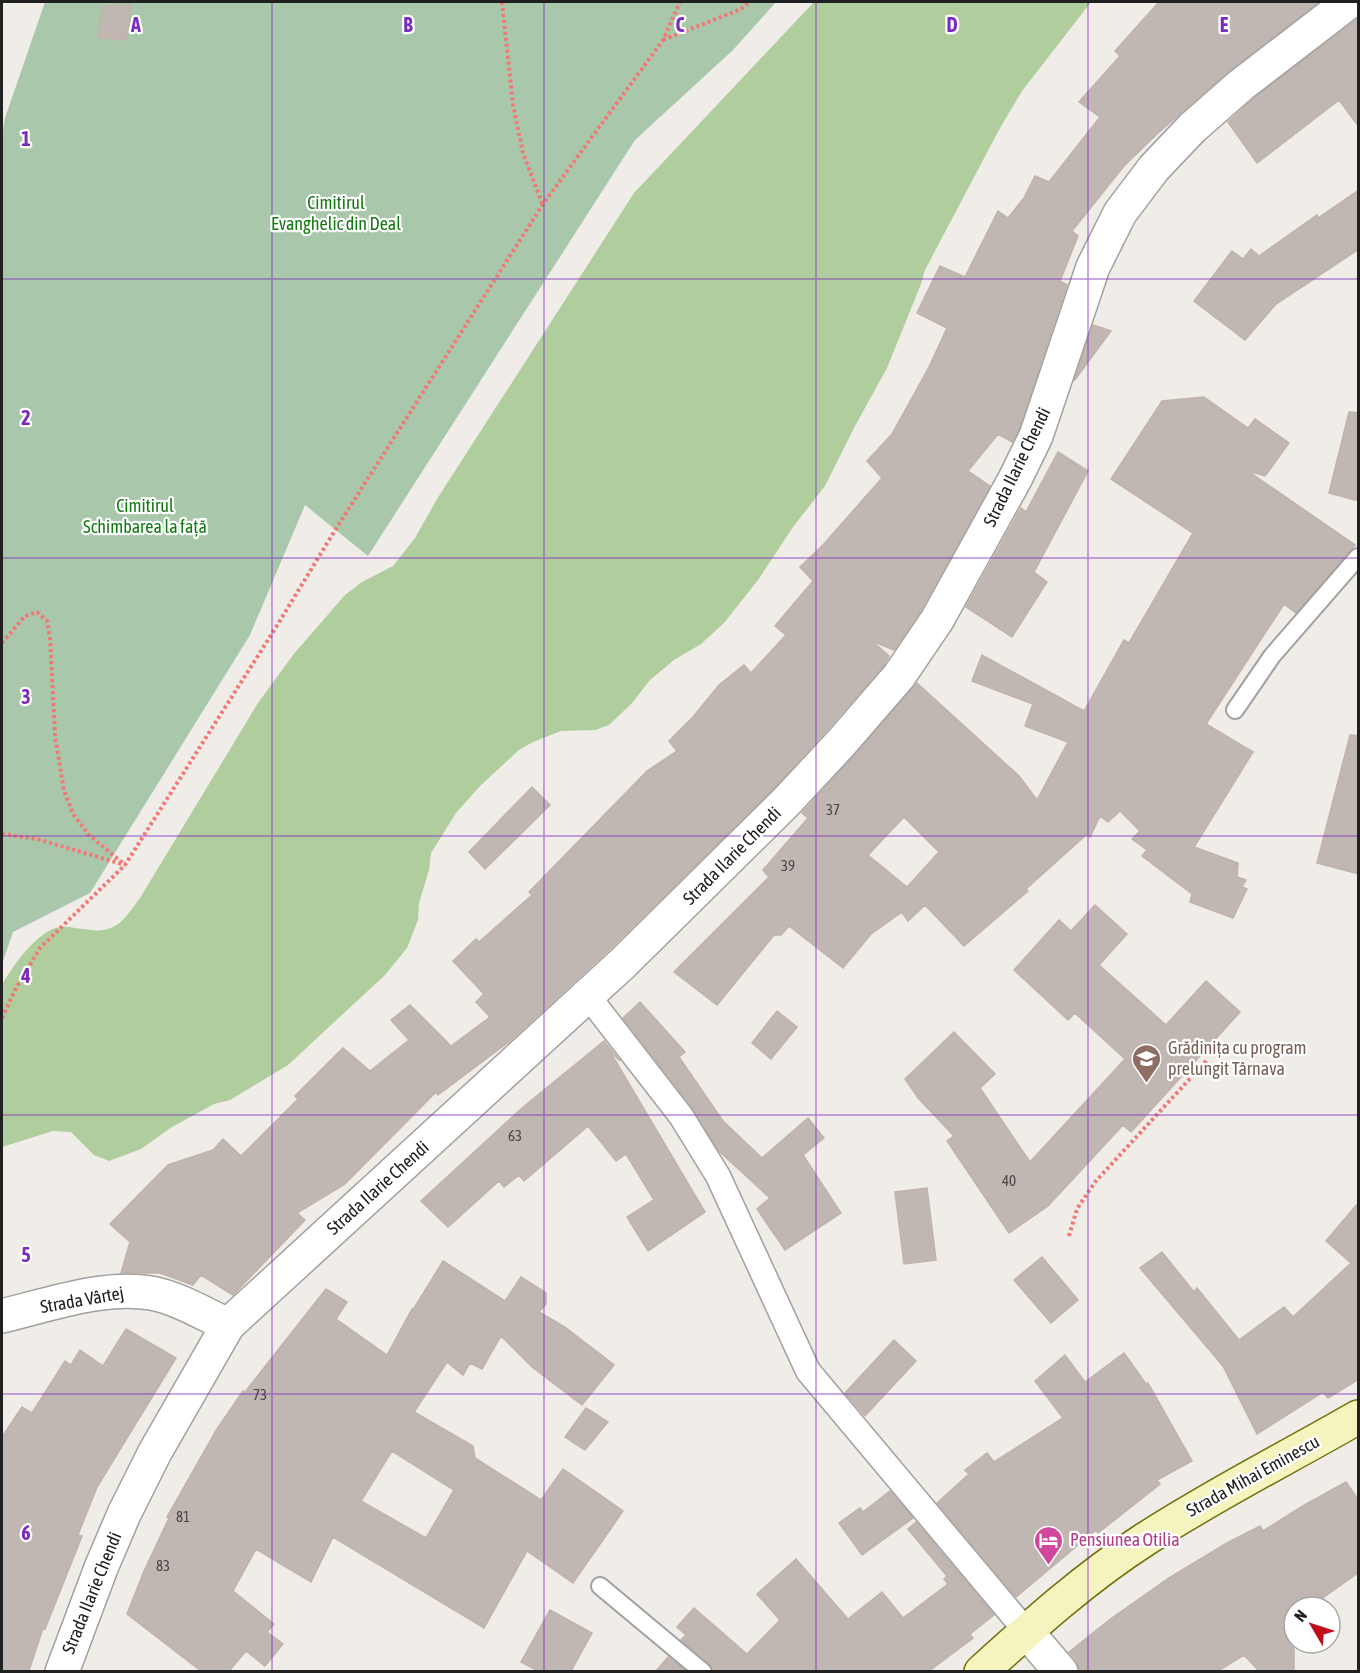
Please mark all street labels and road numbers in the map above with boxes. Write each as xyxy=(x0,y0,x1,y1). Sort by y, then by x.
street label: Strada Ilarie Chendi xyxy=(979,404,1054,530)
street label: Strada Ilarie Chendi xyxy=(678,802,785,909)
street label: Strada Ilarie Chendi xyxy=(322,1136,433,1239)
street label: Strada Vârtej xyxy=(38,1282,125,1317)
street label: Strada Mihai Eminescu xyxy=(1183,1430,1323,1521)
street label: Strada Ilarie Chendi xyxy=(58,1529,126,1657)

